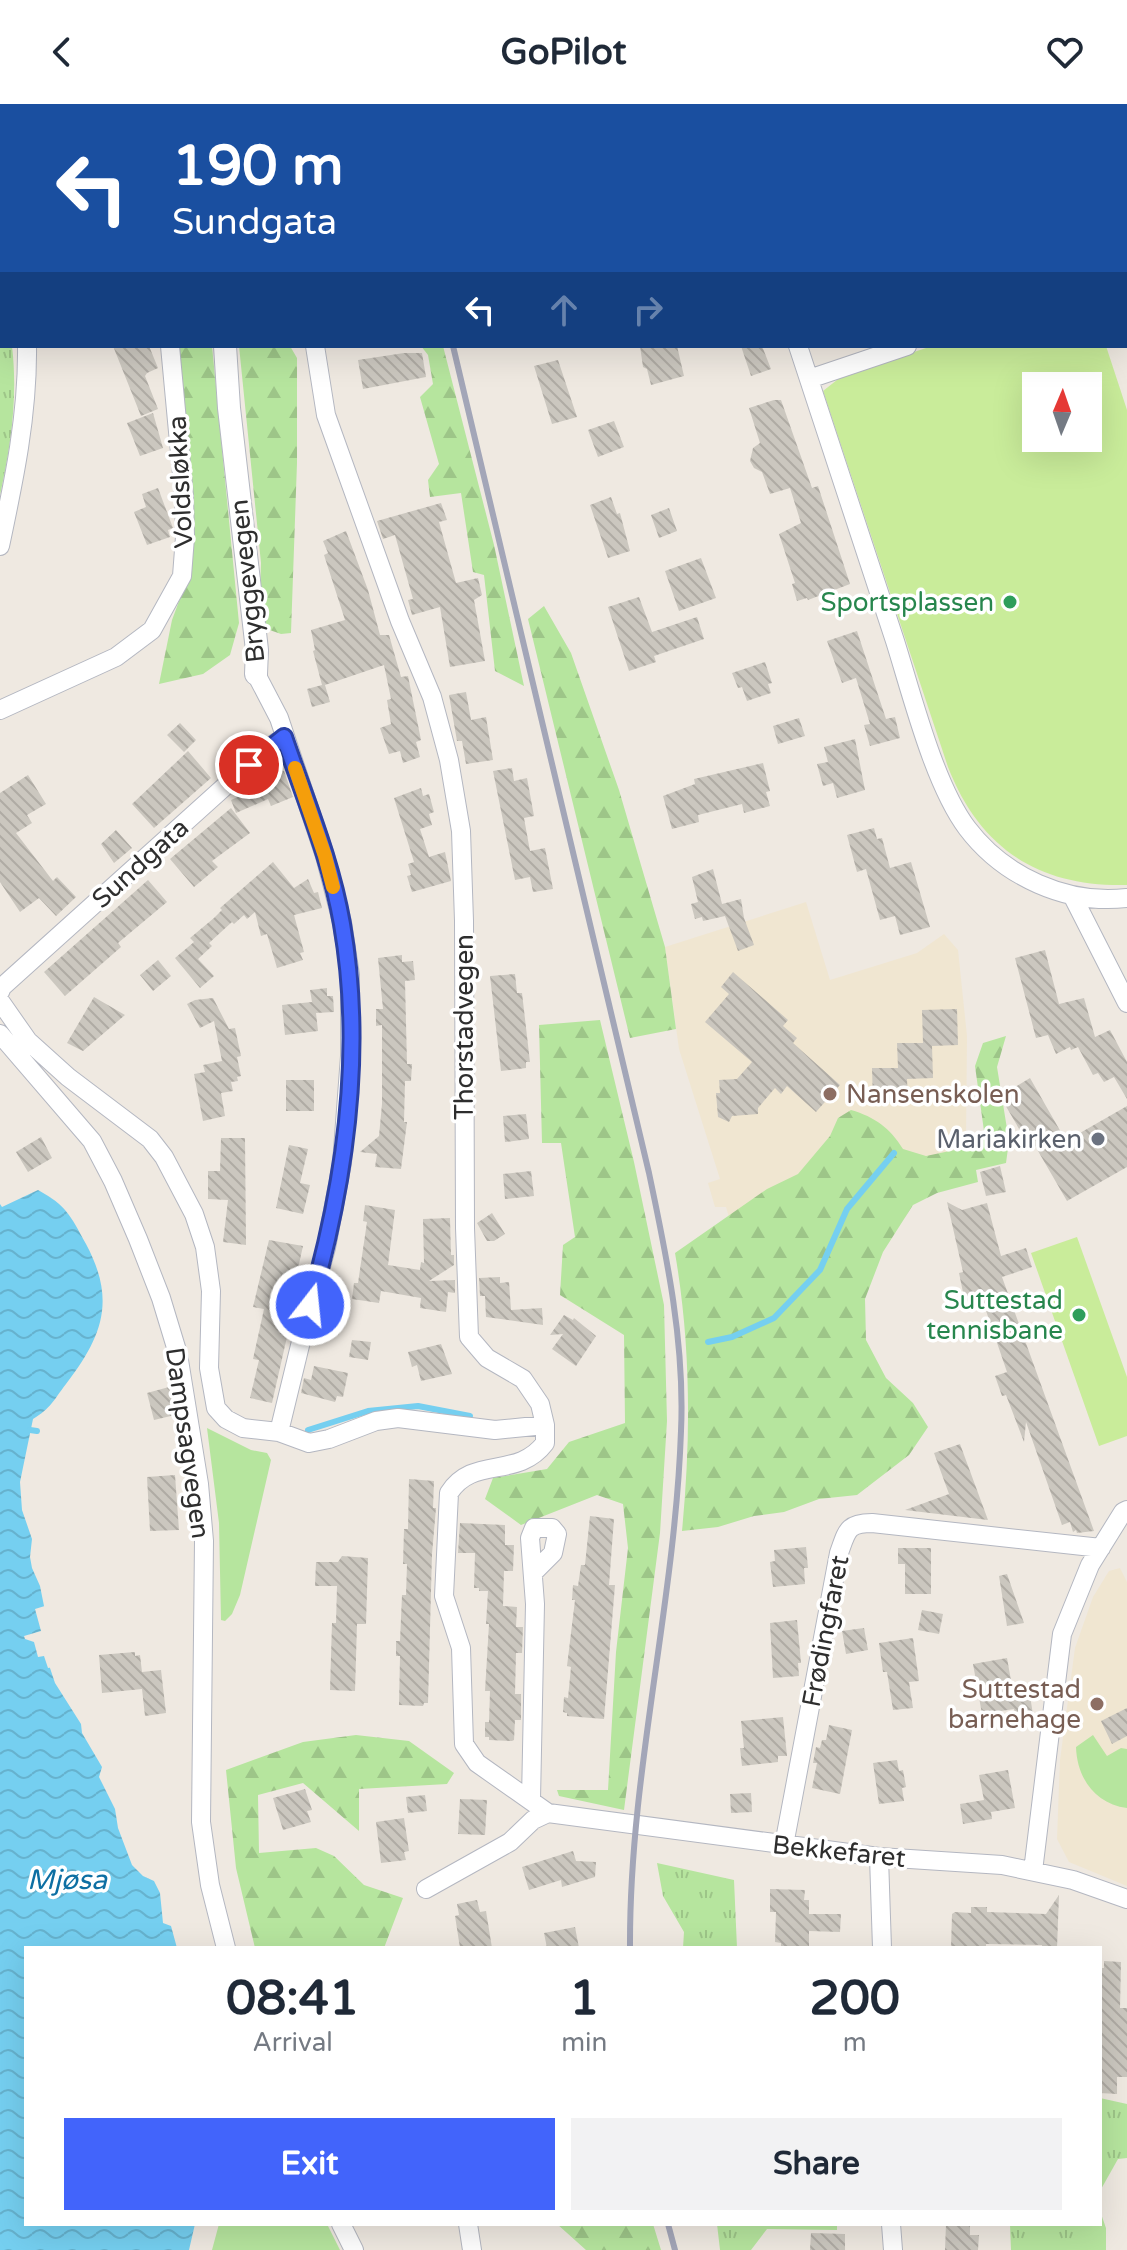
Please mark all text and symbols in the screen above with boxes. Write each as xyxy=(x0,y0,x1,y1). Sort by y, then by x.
icon: back xyxy=(40,30,84,74)
icon: heart xyxy=(1043,30,1087,74)
text: GoPilot xyxy=(501,31,626,74)
text: 190 m xyxy=(172,133,343,200)
icon: left xyxy=(40,136,144,240)
text: Sundgata xyxy=(172,201,337,244)
icon: left xyxy=(458,288,502,332)
icon: ahead xyxy=(542,288,586,332)
icon: right xyxy=(626,288,670,332)
north arrow xyxy=(1022,372,1102,452)
map controls xyxy=(1022,372,1102,452)
street label: Voldsløkka xyxy=(162,415,199,549)
street label: Bryggevegen xyxy=(223,498,271,664)
place label: Sportsplassen xyxy=(821,587,994,618)
marker: Sportsplassen xyxy=(1001,593,1019,611)
pin xyxy=(215,731,283,799)
icon: arrive xyxy=(227,743,271,787)
street label: Sundgata xyxy=(86,812,195,915)
street label: Thorstadvegen xyxy=(449,934,480,1120)
place label: Nansenskolen xyxy=(846,1079,1020,1110)
marker: Nansenskolen xyxy=(821,1085,839,1103)
place label: Mariakirken xyxy=(936,1124,1082,1155)
marker: Mariakirken xyxy=(1089,1130,1107,1148)
position arrow xyxy=(268,1263,352,1347)
place label: Suttestad tennisbane xyxy=(926,1285,1063,1346)
marker: Suttestad tennisbane xyxy=(1070,1306,1088,1324)
street label: Dampsagvegen xyxy=(159,1345,216,1541)
street label: Frødingfaret xyxy=(796,1553,855,1710)
place label: Suttestad barnehage xyxy=(948,1674,1081,1735)
marker: Suttestad barnehage xyxy=(1088,1695,1106,1713)
street label: Bekkefaret xyxy=(771,1829,907,1874)
water label: Mjøsa xyxy=(27,1863,108,1897)
text: 08:41 xyxy=(226,1970,359,2028)
text: 1 xyxy=(569,1970,599,2028)
text: 200 xyxy=(809,1970,900,2028)
text: Arrival xyxy=(252,2027,333,2058)
text: min xyxy=(561,2027,607,2058)
text: m xyxy=(843,2027,867,2058)
button: Exit xyxy=(64,2118,555,2210)
button: Share xyxy=(571,2118,1062,2210)

